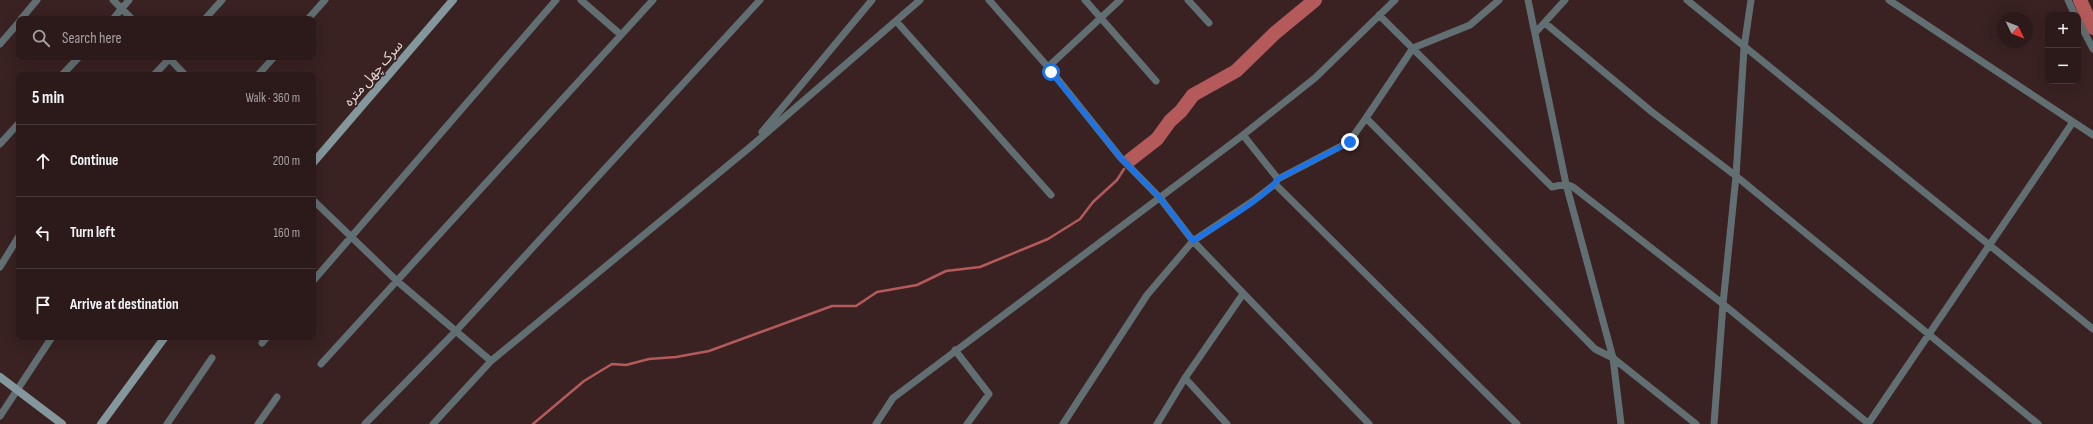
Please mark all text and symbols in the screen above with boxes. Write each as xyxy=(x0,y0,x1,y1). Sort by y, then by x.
north arrow xyxy=(1997,12,2033,48)
map controls xyxy=(2045,12,2081,84)
button: + xyxy=(2045,12,2081,48)
search box xyxy=(16,16,316,60)
icon: search xyxy=(30,27,52,49)
text: Search here xyxy=(62,29,122,48)
street label: سرک چهل متره xyxy=(340,37,407,110)
button: − xyxy=(2045,48,2081,84)
route start xyxy=(1042,63,1060,81)
text: 5 min xyxy=(32,88,64,108)
text: Walk · 360 m xyxy=(245,90,300,106)
route end xyxy=(1341,133,1359,151)
icon: ahead xyxy=(32,150,54,172)
text: Continue xyxy=(70,151,119,170)
text: 200 m xyxy=(273,153,300,169)
icon: left xyxy=(32,222,54,244)
text: Turn left xyxy=(70,223,115,242)
text: 160 m xyxy=(274,225,300,241)
icon: arrive xyxy=(32,294,54,316)
text: Arrive at destination xyxy=(70,295,179,314)

